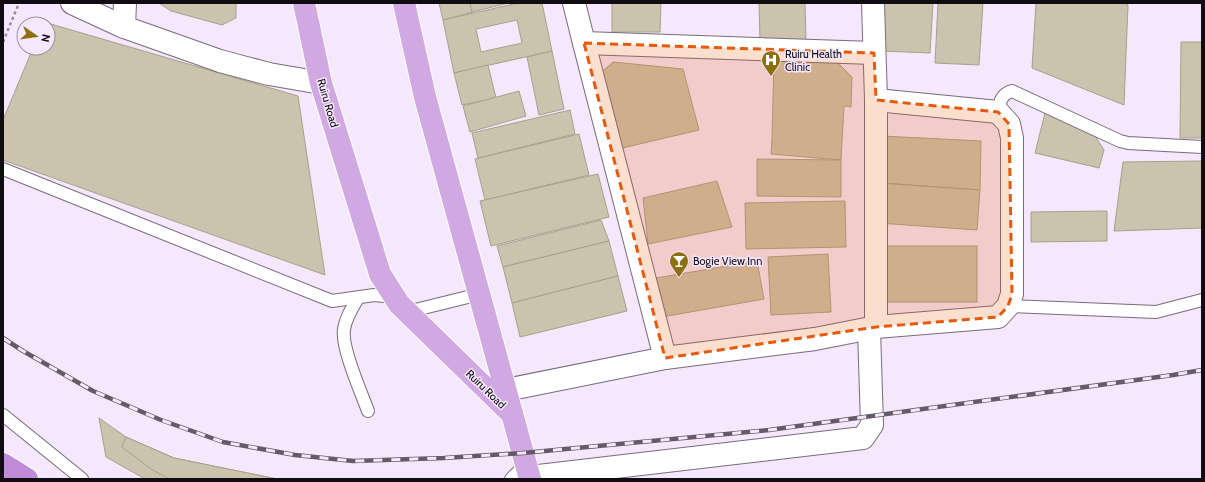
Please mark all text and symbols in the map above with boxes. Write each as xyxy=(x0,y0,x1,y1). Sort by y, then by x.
north arrow xyxy=(16,16,56,56)
text: N xyxy=(38,33,53,44)
place label: Ruiru Health Clinic xyxy=(785,47,842,74)
hospital icon: Ruiru Health Clinic xyxy=(760,49,782,77)
street label: Ruiru Road xyxy=(314,77,342,129)
bar icon: Bogie View Inn xyxy=(668,250,690,278)
place label: Bogie View Inn xyxy=(693,254,762,268)
street label: Ruiru Road xyxy=(463,367,509,411)

